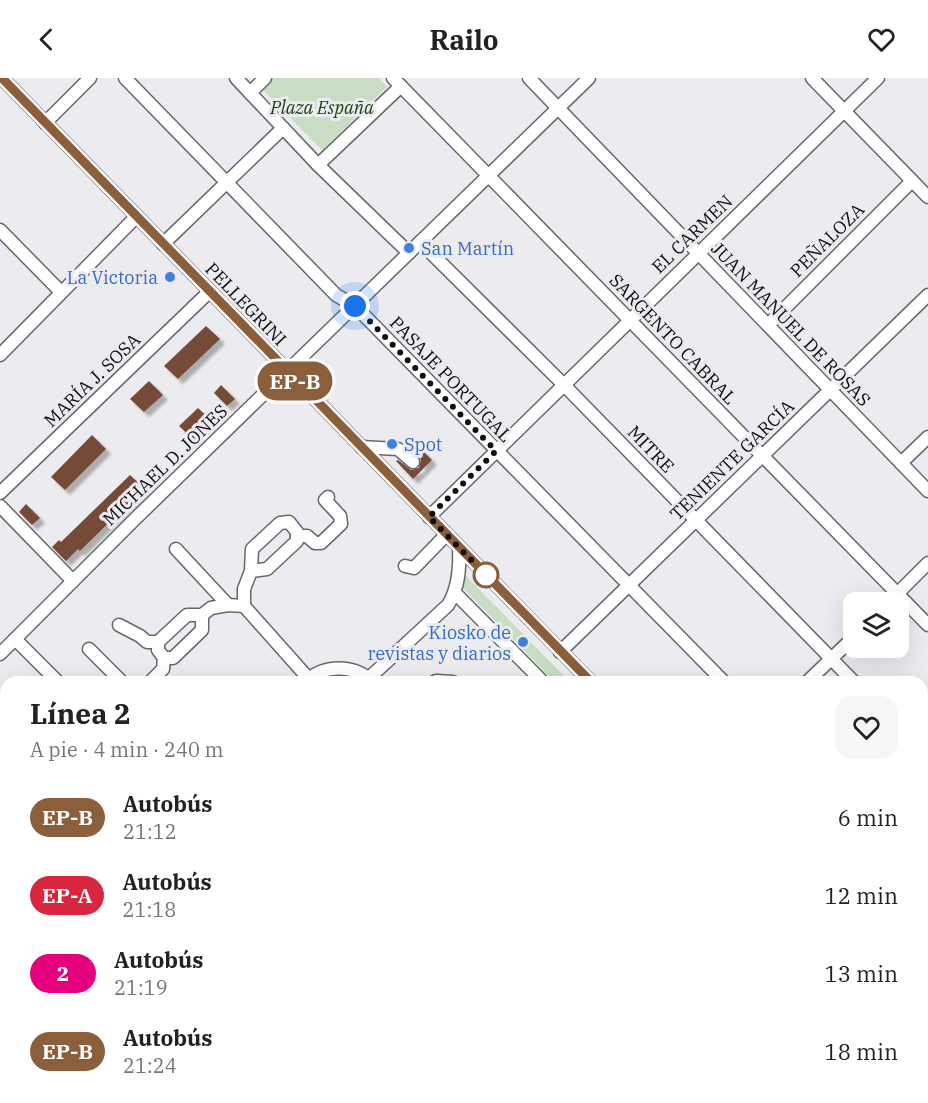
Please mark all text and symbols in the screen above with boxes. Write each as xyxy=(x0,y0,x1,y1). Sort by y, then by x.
text: Railo xyxy=(430,22,498,57)
icon: back xyxy=(30,23,63,56)
icon: heart xyxy=(865,23,898,56)
park label: Plaza España xyxy=(269,96,374,119)
street label: EL CARMEN xyxy=(647,190,737,278)
street label: PEÑALOZA xyxy=(785,198,869,282)
place label: San Martín xyxy=(421,237,514,260)
street label: JUAN MANUEL DE ROSAS xyxy=(706,237,876,411)
marker: San Martín xyxy=(402,241,416,255)
street label: PELLEGRINI xyxy=(200,257,292,351)
place label: La Victoria xyxy=(67,266,158,289)
street label: SARGENTO CABRAL xyxy=(605,269,741,409)
marker: La Victoria xyxy=(163,270,177,284)
your location xyxy=(340,291,370,321)
street label: PASAJE PORTUGAL xyxy=(385,311,517,447)
street label: MARÍA J. SOSA xyxy=(39,328,146,432)
line badge: EP-B xyxy=(253,362,337,400)
text: EP-B xyxy=(269,367,321,395)
street label: TENIENTE GARCÍA xyxy=(665,394,799,525)
street label: MICHAEL D. JONES xyxy=(98,400,232,530)
street label: MITRE xyxy=(623,420,679,478)
place label: Spot xyxy=(404,433,442,456)
marker: Spot xyxy=(385,437,399,451)
unlabelled marker xyxy=(473,562,499,588)
map controls xyxy=(843,592,909,658)
button: layers xyxy=(843,592,909,658)
place label: Kiosko de revistas y diarios xyxy=(367,621,511,665)
marker: Kiosko de revistas y diarios xyxy=(516,635,530,649)
text: Línea 2 xyxy=(30,695,131,732)
button: heart xyxy=(835,696,898,759)
text: A pie · 4 min · 240 m xyxy=(30,736,224,763)
text: Autobús xyxy=(123,789,212,818)
text: EP-B xyxy=(42,803,93,831)
text: 6 min xyxy=(838,803,898,832)
text: 21:12 xyxy=(123,818,177,845)
text: Autobús xyxy=(122,867,212,896)
text: EP-A xyxy=(42,881,92,909)
text: 12 min xyxy=(825,881,898,910)
text: 21:18 xyxy=(122,896,176,923)
text: Autobús xyxy=(114,945,203,974)
text: 2 xyxy=(57,959,69,987)
text: 13 min xyxy=(825,959,898,988)
text: 21:19 xyxy=(114,974,168,1001)
text: Autobús xyxy=(123,1023,212,1052)
text: EP-B xyxy=(42,1037,93,1065)
text: 18 min xyxy=(825,1037,898,1066)
text: 21:24 xyxy=(123,1052,177,1079)

